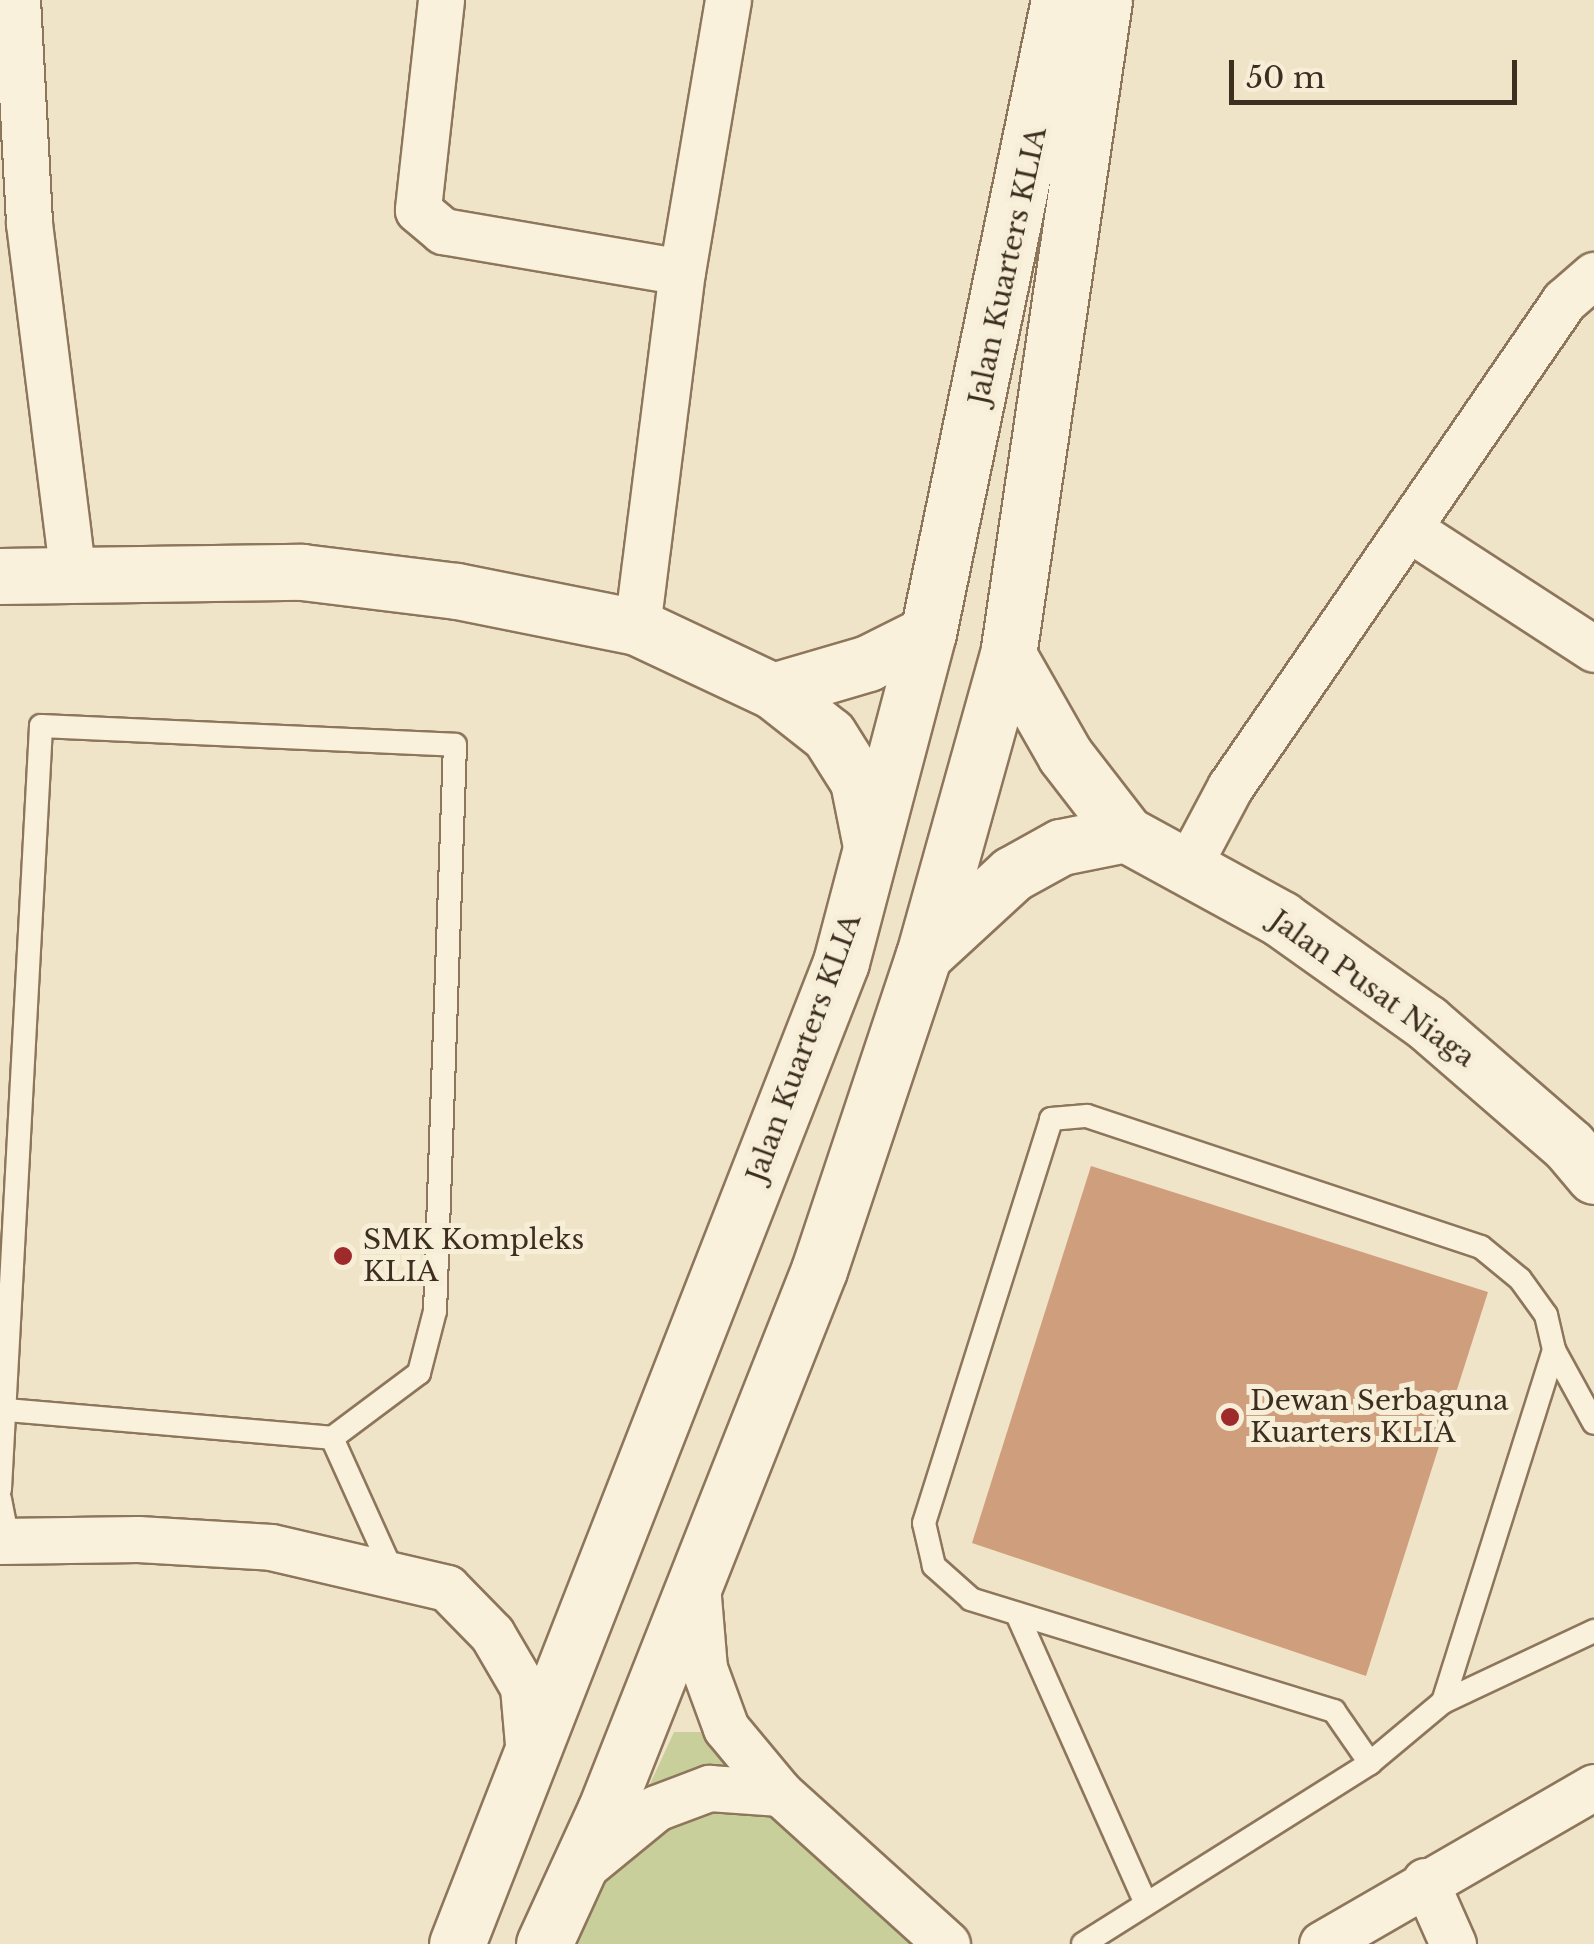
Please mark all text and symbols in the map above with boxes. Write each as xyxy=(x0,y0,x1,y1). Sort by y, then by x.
scale bar xyxy=(1234,40,1522,102)
text: 50 m xyxy=(1246,59,1325,96)
street label: Jalan Kuarters KLIA xyxy=(962,124,1054,408)
street label: Jalan Pusat Niaga xyxy=(1263,904,1481,1074)
street label: Jalan Kuarters KLIA xyxy=(740,909,868,1187)
place label: SMK Kompleks KLIA xyxy=(363,1223,585,1289)
marker: SMK Kompleks KLIA xyxy=(332,1245,354,1267)
place label: Dewan Serbaguna Kuarters KLIA xyxy=(1250,1384,1508,1450)
marker: Dewan Serbaguna Kuarters KLIA xyxy=(1219,1406,1241,1428)

